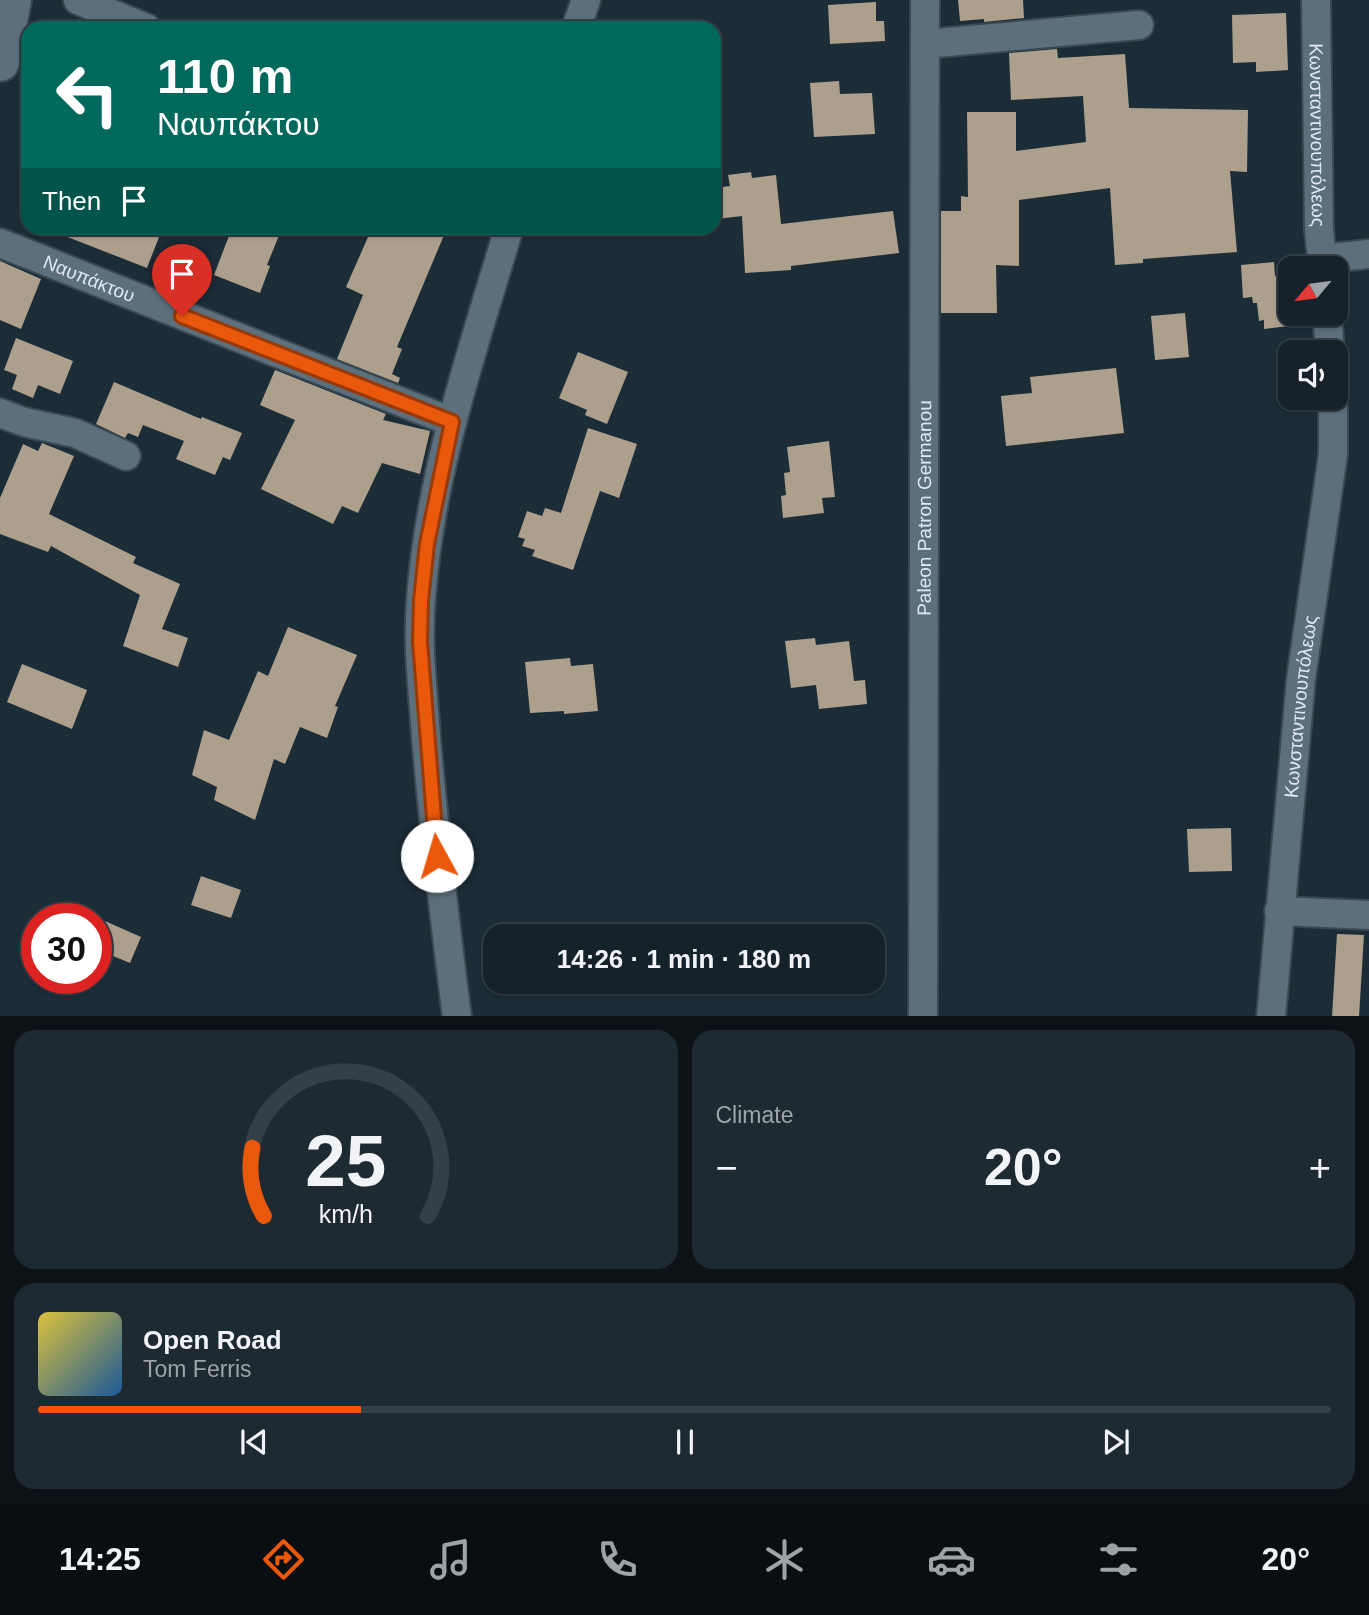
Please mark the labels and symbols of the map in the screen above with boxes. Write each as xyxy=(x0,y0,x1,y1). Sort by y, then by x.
street label: Κωνσταντινουπόλεως xyxy=(1306,43,1329,227)
pin xyxy=(152,244,212,316)
street label: Ναυπάκτου xyxy=(40,251,138,306)
north arrow xyxy=(1278,256,1348,326)
street label: Paleon Patron Germanou xyxy=(914,400,935,616)
street label: Κωνσταντινουπόλεως xyxy=(1280,614,1321,799)
position arrow xyxy=(400,819,474,893)
speed limit sign: 30 xyxy=(21,903,112,994)

